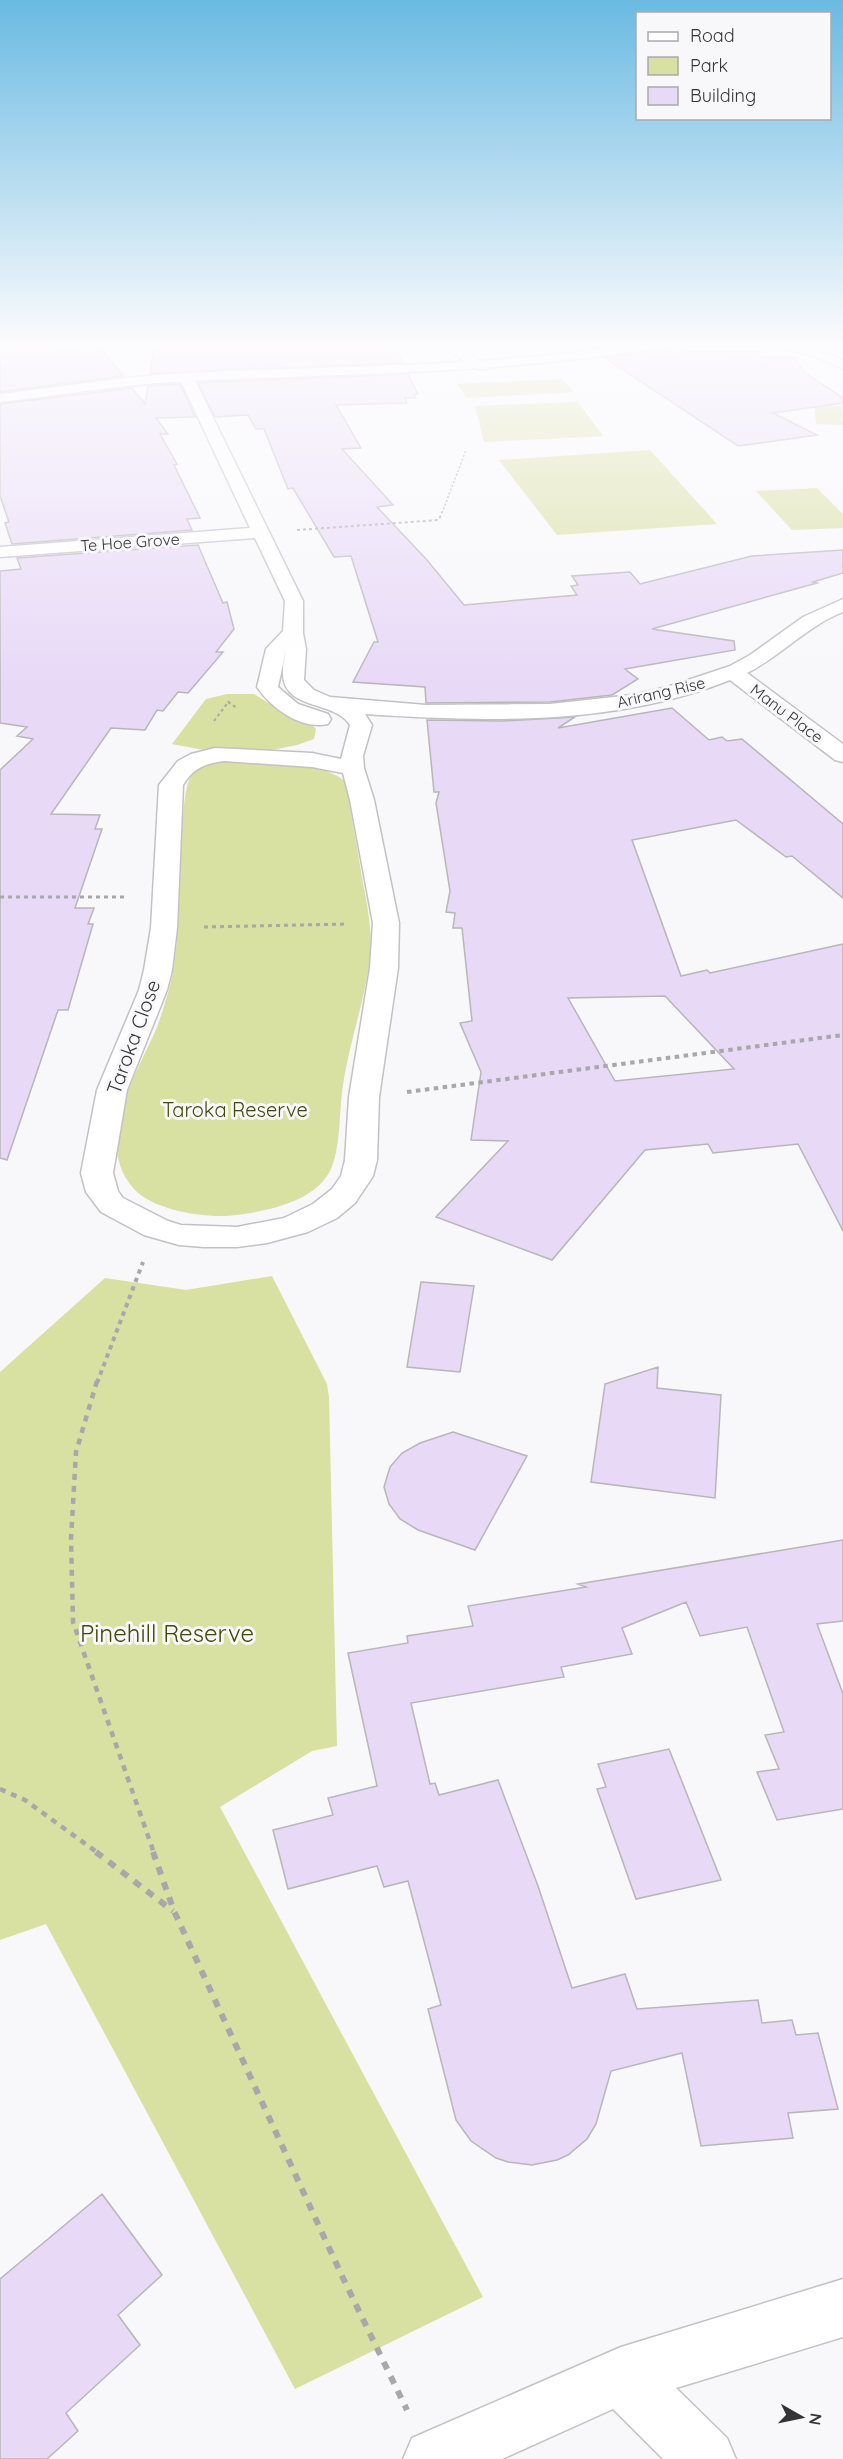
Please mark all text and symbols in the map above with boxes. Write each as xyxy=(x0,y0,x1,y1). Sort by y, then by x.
legend xyxy=(636,12,831,120)
text: Road xyxy=(690,24,735,47)
text: Park xyxy=(690,54,728,77)
text: Building xyxy=(690,84,756,107)
street label: Te Hoe Grove xyxy=(80,529,180,555)
street label: Arirang Rise xyxy=(615,672,707,712)
street label: Manu Place xyxy=(747,679,827,747)
street label: Taroka Close xyxy=(101,976,165,1098)
park label: Taroka Reserve xyxy=(162,1097,308,1122)
park label: Pinehill Reserve xyxy=(80,1618,254,1648)
north arrow xyxy=(771,2387,831,2447)
text: N xyxy=(805,2412,827,2427)

